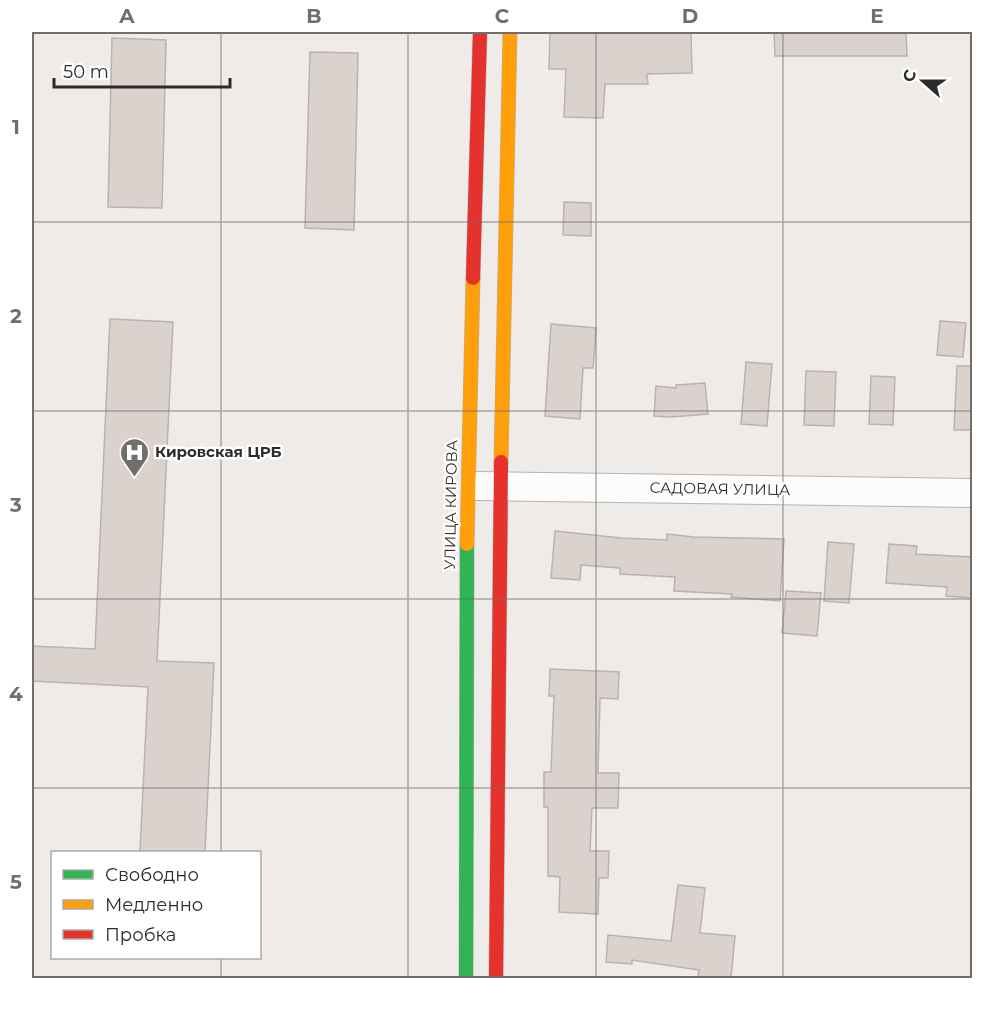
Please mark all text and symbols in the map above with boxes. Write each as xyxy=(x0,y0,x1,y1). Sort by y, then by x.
text: A xyxy=(118,4,135,28)
text: B xyxy=(306,4,322,28)
text: C xyxy=(495,4,510,28)
text: D xyxy=(682,4,698,28)
text: E xyxy=(870,4,884,28)
scale bar xyxy=(54,51,230,89)
north arrow xyxy=(893,51,953,111)
text: 50 m xyxy=(63,61,109,83)
text: С xyxy=(899,67,921,85)
text: 1 xyxy=(12,115,20,139)
text: 2 xyxy=(10,304,22,328)
hospital icon: Кировская ЦРБ xyxy=(118,436,150,478)
street label: УЛИЦА КИРОВА xyxy=(440,440,461,570)
place label: Кировская ЦРБ xyxy=(155,442,282,461)
street label: САДОВАЯ УЛИЦА xyxy=(650,478,790,499)
text: 3 xyxy=(9,493,22,517)
text: 4 xyxy=(9,682,23,706)
legend xyxy=(51,851,261,959)
text: Свободно xyxy=(105,864,199,886)
text: 5 xyxy=(10,870,22,894)
text: Медленно xyxy=(105,894,203,916)
text: Пробка xyxy=(105,924,176,946)

